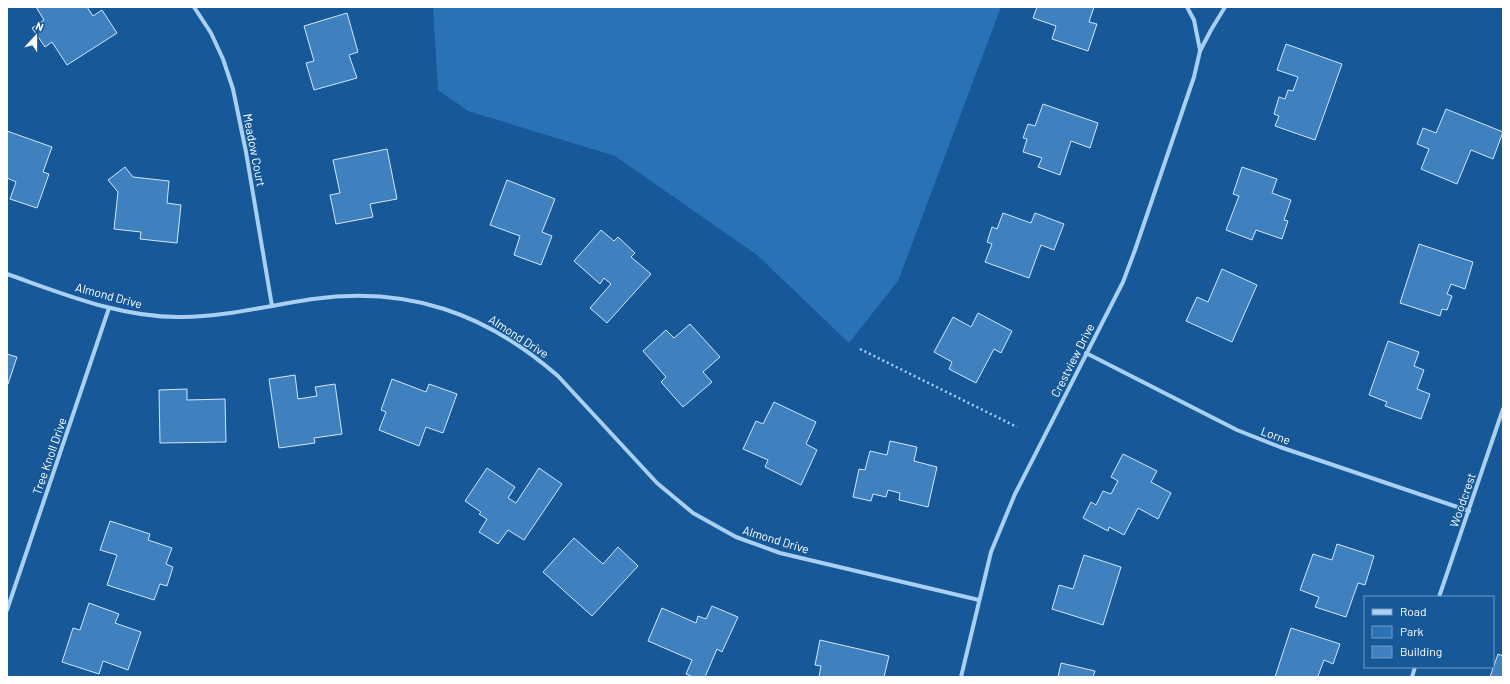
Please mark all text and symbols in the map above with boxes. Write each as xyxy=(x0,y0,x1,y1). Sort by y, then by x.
north arrow xyxy=(16,16,56,56)
text: N xyxy=(34,19,46,34)
street label: Meadow Court xyxy=(241,112,269,188)
street label: Almond Drive xyxy=(74,279,144,311)
street label: Almond Drive xyxy=(486,311,552,361)
street label: Crestview Drive xyxy=(1047,321,1097,399)
street label: Tree Knoll Drive xyxy=(29,416,69,496)
street label: Lorne xyxy=(1259,423,1293,447)
street label: Woodcrest xyxy=(1446,471,1478,529)
street label: Almond Drive xyxy=(741,522,811,556)
legend xyxy=(1364,596,1494,668)
text: Road xyxy=(1400,604,1427,618)
text: Park xyxy=(1400,624,1424,638)
text: Building xyxy=(1400,644,1442,658)

